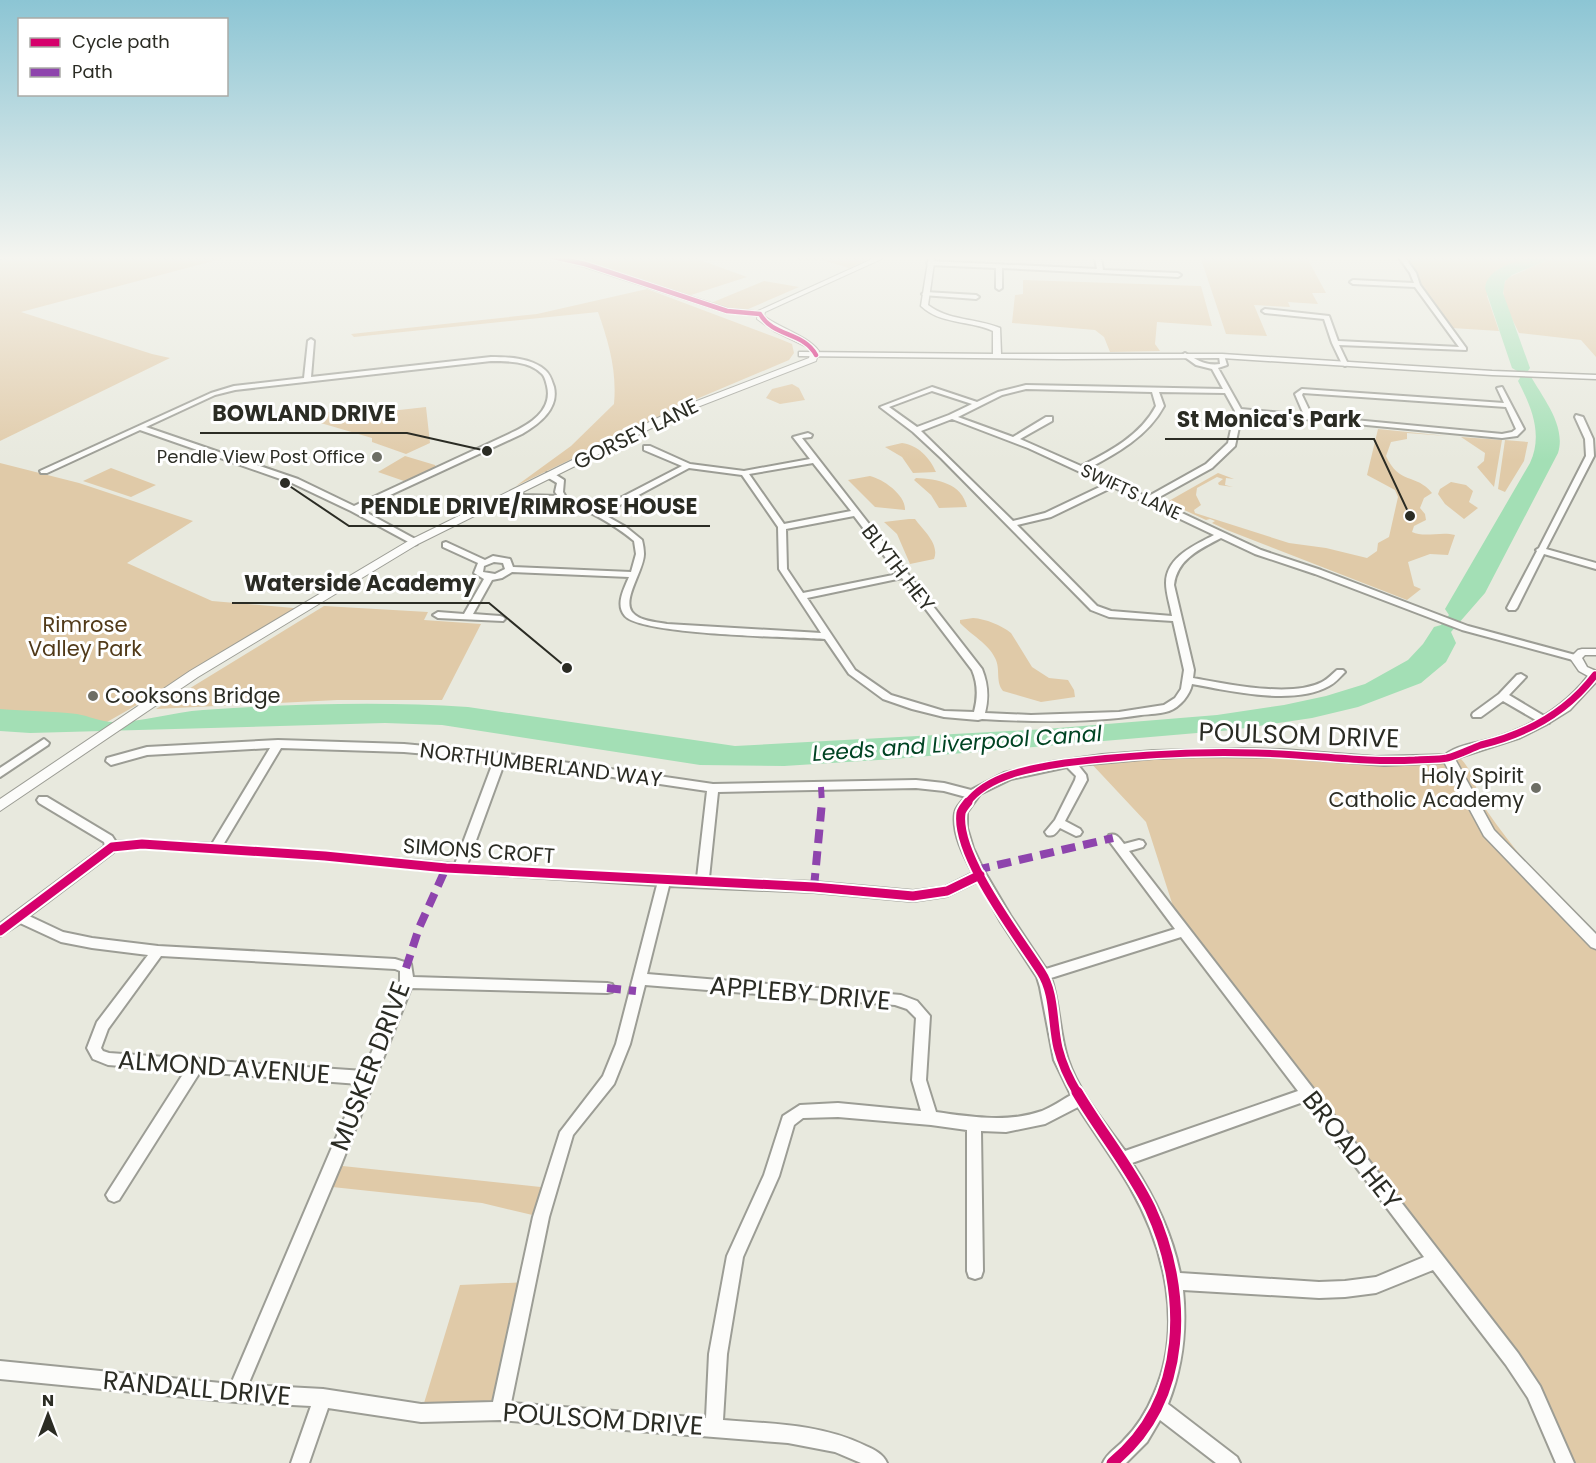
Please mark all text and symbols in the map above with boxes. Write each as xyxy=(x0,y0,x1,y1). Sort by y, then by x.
legend xyxy=(18,18,228,96)
text: Cycle path xyxy=(72,29,170,54)
text: Path xyxy=(72,59,113,84)
street label: GORSEY LANE xyxy=(569,391,703,476)
callout: BOWLAND DRIVE xyxy=(200,393,407,433)
text: BOWLAND DRIVE xyxy=(212,398,396,429)
callout: St Monica's Park xyxy=(1165,399,1374,439)
text: St Monica's Park xyxy=(1177,404,1362,435)
place label: Pendle View Post Office xyxy=(157,444,365,469)
marker: Pendle View Post Office xyxy=(370,450,384,464)
street label: SWIFTS LANE xyxy=(1077,457,1186,526)
callout: PENDLE DRIVE/RIMROSE HOUSE xyxy=(349,486,710,526)
text: PENDLE DRIVE/RIMROSE HOUSE xyxy=(360,491,698,522)
street label: BLYTH HEY xyxy=(855,518,942,617)
callout: Waterside Academy xyxy=(232,563,489,603)
text: Waterside Academy xyxy=(244,568,476,599)
park label: Rimrose Valley Park xyxy=(28,610,142,663)
place label: Cooksons Bridge xyxy=(105,681,281,710)
marker: Cooksons Bridge xyxy=(86,689,100,703)
street label: POULSOM DRIVE xyxy=(1198,714,1400,756)
water label: Leeds and Liverpool Canal xyxy=(811,718,1104,769)
street label: NORTHUMBERLAND WAY xyxy=(418,735,664,794)
place label: Holy Spirit Catholic Academy xyxy=(1329,761,1524,814)
marker: Holy Spirit Catholic Academy xyxy=(1529,781,1543,795)
street label: SIMONS CROFT xyxy=(402,831,556,870)
street label: APPLEBY DRIVE xyxy=(708,967,892,1019)
street label: MUSKER DRIVE xyxy=(321,976,419,1156)
street label: ALMOND AVENUE xyxy=(117,1042,331,1092)
street label: BROAD HEY xyxy=(1294,1083,1410,1217)
street label: RANDALL DRIVE xyxy=(102,1362,292,1414)
north arrow xyxy=(18,1385,78,1445)
text: N xyxy=(42,1389,54,1412)
street label: POULSOM DRIVE xyxy=(502,1394,704,1444)

